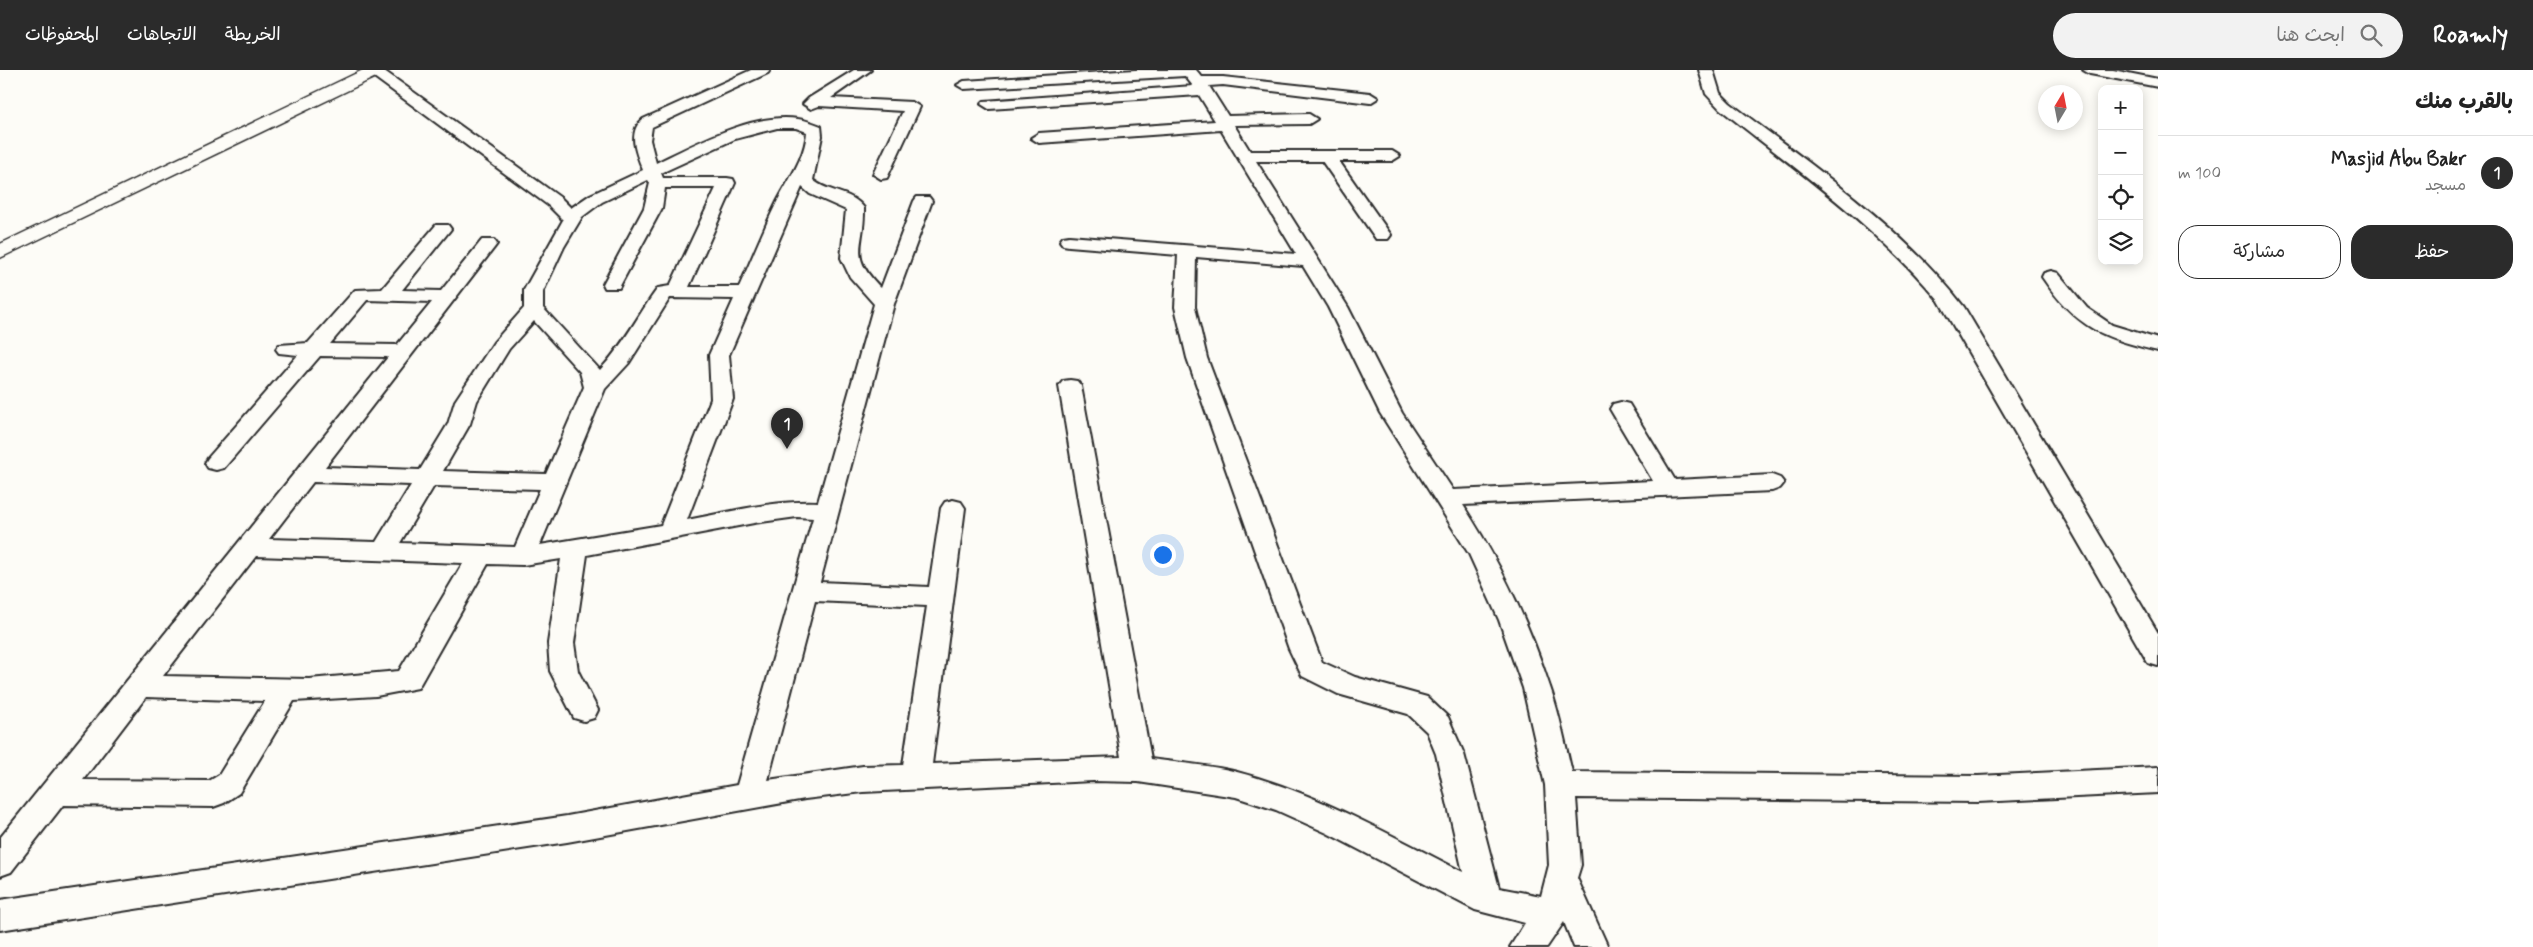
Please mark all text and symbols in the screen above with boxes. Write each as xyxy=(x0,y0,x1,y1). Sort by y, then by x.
search box xyxy=(2053,13,2403,58)
text: Roamly xyxy=(2433,20,2508,51)
icon: search xyxy=(2357,21,2385,49)
text: المحفوظات xyxy=(25,23,99,47)
text: الاتجاهات xyxy=(127,23,197,47)
text: الخريطة xyxy=(225,23,281,47)
text: ابحث هنا xyxy=(2276,23,2345,48)
north arrow xyxy=(2038,85,2083,130)
map controls xyxy=(2098,85,2143,265)
button: + xyxy=(2098,85,2143,130)
text: بالقرب منك xyxy=(2415,88,2513,116)
button: − xyxy=(2098,130,2143,175)
text: Masjid Abu Bakr xyxy=(2331,147,2466,172)
text: 100 m xyxy=(2178,163,2221,184)
text: 1 xyxy=(2493,163,2501,184)
button: locate xyxy=(2098,175,2143,220)
text: مسجد xyxy=(2425,175,2466,196)
button: layers xyxy=(2098,220,2143,265)
button: مشاركة xyxy=(2178,225,2341,279)
button: حفظ xyxy=(2351,225,2513,279)
pin: 1 xyxy=(771,408,803,449)
your location xyxy=(1150,542,1176,568)

